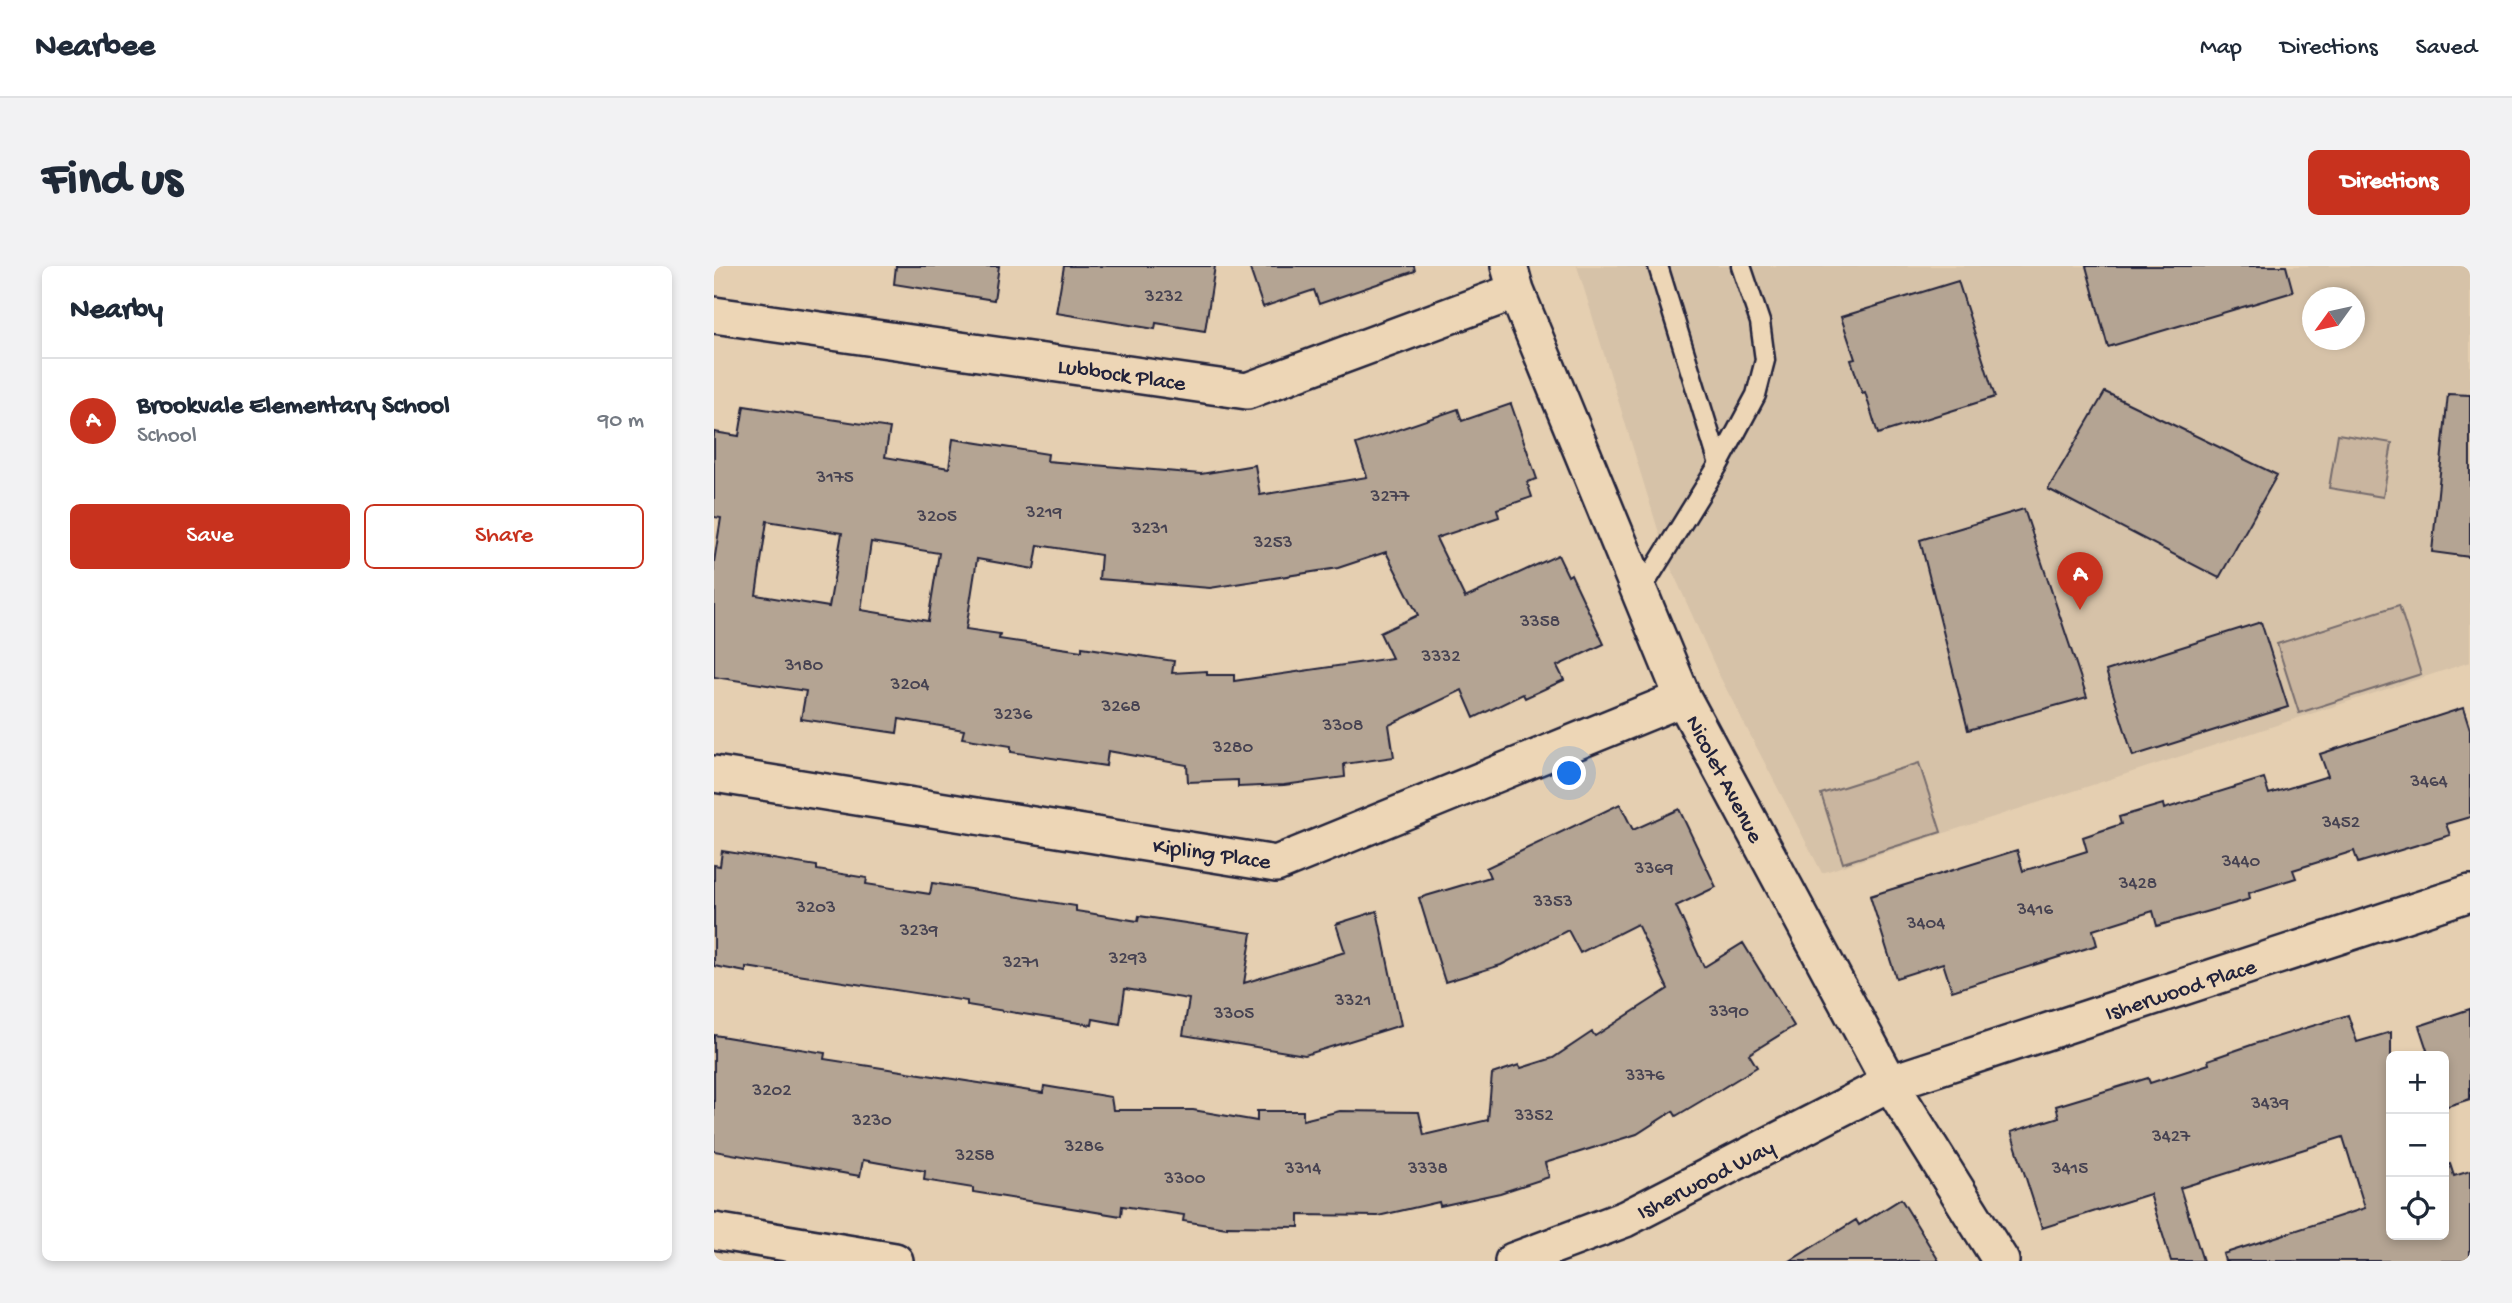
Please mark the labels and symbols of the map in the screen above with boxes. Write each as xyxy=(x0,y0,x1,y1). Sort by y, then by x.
house number: 3232 xyxy=(1144,286,1183,309)
north arrow xyxy=(2302,287,2365,350)
street label: Lubbock Place xyxy=(1056,354,1188,399)
house number: 3175 xyxy=(815,467,854,490)
house number: 3277 xyxy=(1370,486,1411,509)
house number: 3219 xyxy=(1025,502,1063,525)
house number: 3205 xyxy=(916,506,957,529)
house number: 3231 xyxy=(1131,518,1168,541)
house number: 3253 xyxy=(1252,532,1293,555)
pin: A xyxy=(2057,552,2103,610)
house number: 3358 xyxy=(1519,611,1560,634)
house number: 3332 xyxy=(1421,646,1460,669)
house number: 3180 xyxy=(784,655,824,678)
house number: 3204 xyxy=(890,674,929,697)
house number: 3268 xyxy=(1100,696,1141,719)
house number: 3236 xyxy=(993,704,1033,727)
street label: Nicolet Avenue xyxy=(1678,711,1768,849)
house number: 3308 xyxy=(1322,715,1363,738)
house number: 3280 xyxy=(1212,737,1253,760)
your location xyxy=(1552,756,1586,790)
house number: 3464 xyxy=(2409,771,2448,794)
house number: 3452 xyxy=(2321,812,2360,835)
street label: Kipling Place xyxy=(1151,834,1273,877)
house number: 3440 xyxy=(2221,851,2261,874)
house number: 3369 xyxy=(1634,858,1674,881)
house number: 3428 xyxy=(2118,873,2157,896)
house number: 3353 xyxy=(1532,891,1573,914)
house number: 3203 xyxy=(795,897,836,920)
house number: 3416 xyxy=(2016,899,2053,922)
house number: 3404 xyxy=(1906,913,1945,936)
house number: 3239 xyxy=(899,920,939,943)
house number: 3293 xyxy=(1108,948,1147,971)
house number: 3271 xyxy=(1002,952,1039,975)
street label: Isherwood Place xyxy=(2102,954,2261,1028)
house number: 3321 xyxy=(1334,990,1371,1013)
house number: 3390 xyxy=(1708,1001,1749,1024)
house number: 3305 xyxy=(1213,1003,1254,1026)
house number: 3376 xyxy=(1624,1065,1665,1088)
house number: 3202 xyxy=(751,1080,792,1103)
house number: 3439 xyxy=(2250,1093,2290,1116)
house number: 3352 xyxy=(1513,1105,1554,1128)
house number: 3230 xyxy=(851,1110,892,1133)
house number: 3427 xyxy=(2151,1126,2191,1149)
street label: Isherwood Way xyxy=(1633,1135,1780,1227)
house number: 3286 xyxy=(1063,1136,1104,1159)
house number: 3258 xyxy=(954,1145,995,1168)
house number: 3314 xyxy=(1284,1158,1321,1181)
house number: 3338 xyxy=(1407,1158,1448,1181)
house number: 3415 xyxy=(2051,1158,2088,1181)
house number: 3300 xyxy=(1163,1168,1206,1191)

